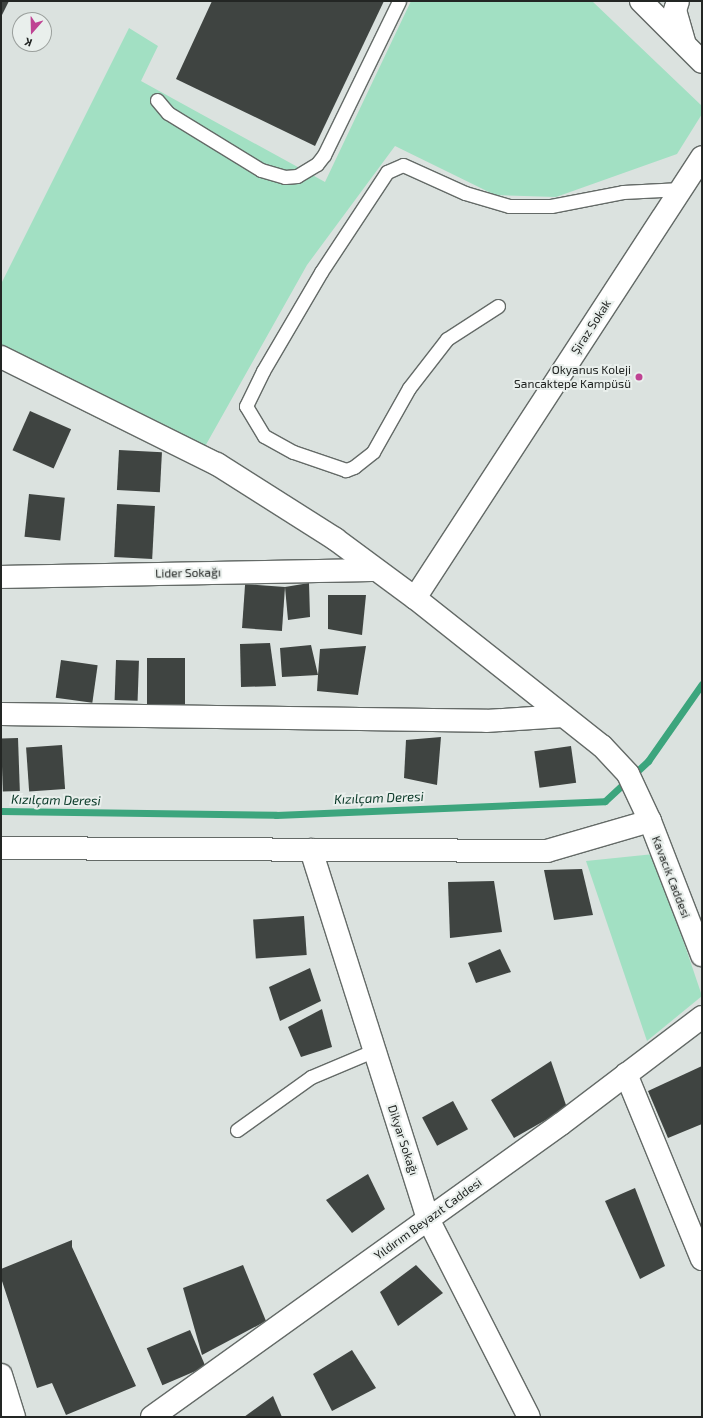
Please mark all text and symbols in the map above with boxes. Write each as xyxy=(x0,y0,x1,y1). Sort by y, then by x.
north arrow xyxy=(12,12,52,52)
text: K xyxy=(23,36,34,50)
street label: Şiraz Sokak xyxy=(568,297,614,357)
place label: Okyanus Koleji Sancaktepe Kampüsü xyxy=(514,363,631,391)
marker: Okyanus Koleji Sancaktepe Kampüsü xyxy=(634,372,644,382)
street label: Lider Sokağı xyxy=(155,565,221,581)
water label: Kızılçam Deresi xyxy=(334,789,424,807)
water label: Kızılçam Deresi xyxy=(11,791,101,809)
street label: Kavacık Caddesi xyxy=(649,834,693,920)
street label: Dikyar Sokağı xyxy=(385,1103,421,1177)
street label: Yıldırım Beyazıt Caddesi xyxy=(371,1175,485,1263)

